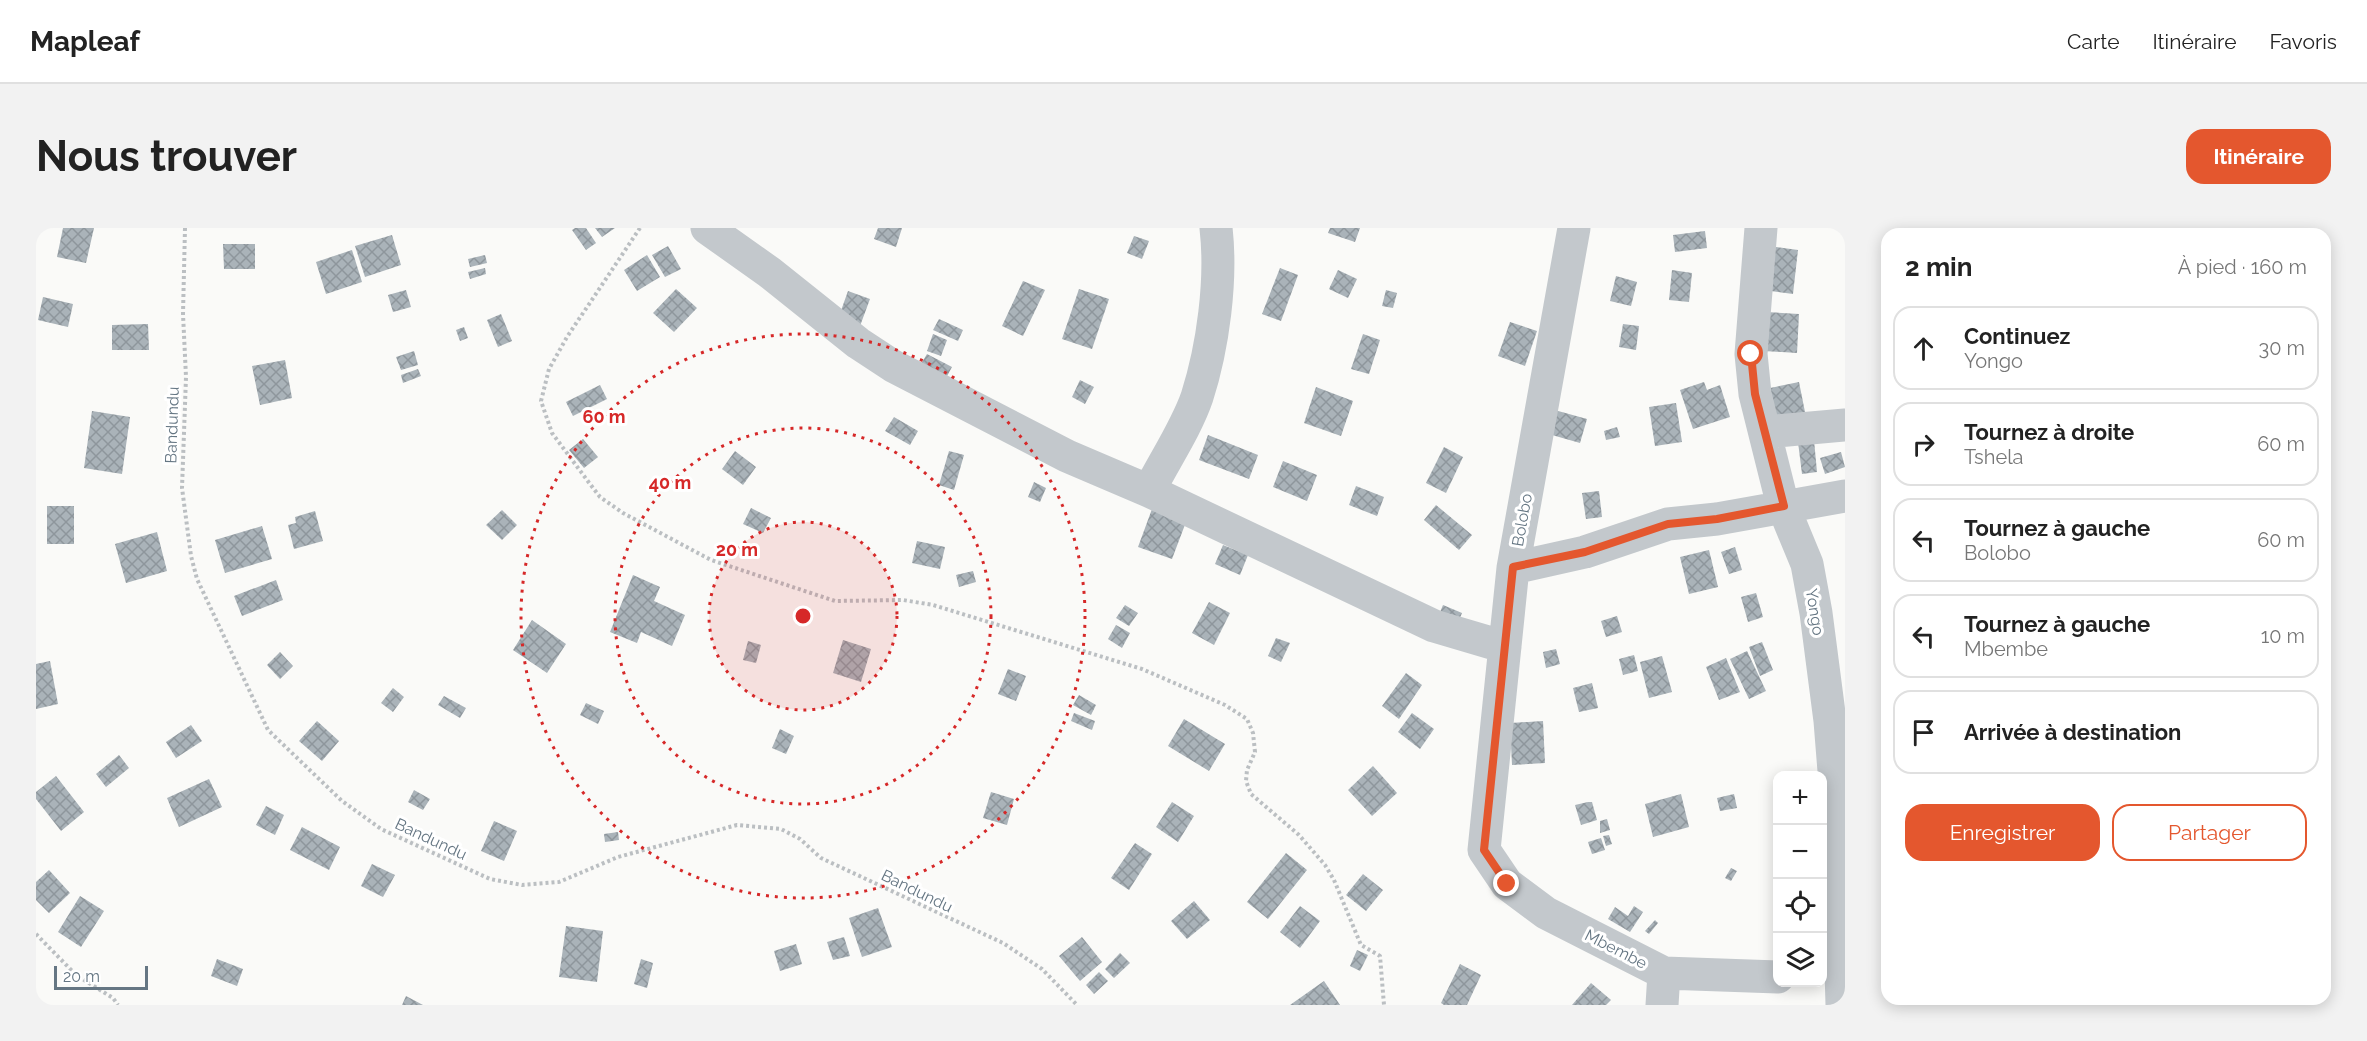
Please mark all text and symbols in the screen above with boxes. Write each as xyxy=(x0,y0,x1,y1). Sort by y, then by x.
text: Mapleaf xyxy=(30,25,140,58)
text: Carte xyxy=(2067,29,2119,54)
text: Itinéraire xyxy=(2152,29,2236,54)
text: Favoris xyxy=(2269,29,2337,54)
button: Itinéraire xyxy=(2186,129,2331,184)
text: Nous trouver xyxy=(36,132,297,181)
text: 2 min xyxy=(1905,252,1972,282)
text: À pied · 160 m xyxy=(2178,255,2307,279)
text: Continuez xyxy=(1964,323,2070,349)
icon: ahead xyxy=(1907,332,1940,365)
text: 30 m xyxy=(2259,336,2305,360)
route start xyxy=(1737,340,1763,366)
text: Yongo xyxy=(1964,349,2023,373)
street label: Bandundu xyxy=(161,386,183,464)
text: 60 m xyxy=(582,406,626,427)
text: Tournez à droite xyxy=(1964,419,2134,445)
icon: right xyxy=(1907,428,1940,461)
text: 60 m xyxy=(2257,432,2305,456)
text: Tshela xyxy=(1964,445,2024,469)
text: 40 m xyxy=(649,472,691,493)
street label: Bolobo xyxy=(1508,492,1536,548)
text: Tournez à gauche xyxy=(1964,515,2150,541)
icon: left xyxy=(1907,524,1940,557)
text: 60 m xyxy=(2257,528,2305,552)
text: 20 m xyxy=(716,539,758,560)
text: Bolobo xyxy=(1964,541,2031,565)
street label: Yongo xyxy=(1802,587,1828,637)
centre of rings xyxy=(793,606,813,626)
text: Tournez à gauche xyxy=(1964,611,2150,637)
icon: left xyxy=(1907,620,1940,653)
text: 10 m xyxy=(2261,624,2305,648)
text: Mbembe xyxy=(1964,637,2048,661)
icon: arrive xyxy=(1907,716,1940,749)
text: Arrivée à destination xyxy=(1964,719,2181,745)
map controls xyxy=(1773,771,1827,987)
button: + xyxy=(1773,771,1827,825)
button: Enregistrer xyxy=(1905,804,2100,861)
button: Partager xyxy=(2112,804,2307,861)
street label: Bandundu xyxy=(392,814,470,864)
button: − xyxy=(1773,825,1827,879)
street label: Bandundu xyxy=(878,866,956,916)
route end xyxy=(1493,870,1519,896)
button: locate xyxy=(1773,879,1827,933)
street label: Mbembe xyxy=(1582,925,1650,973)
button: layers xyxy=(1773,933,1827,987)
scale bar xyxy=(54,963,148,990)
text: 20 m xyxy=(63,967,100,986)

